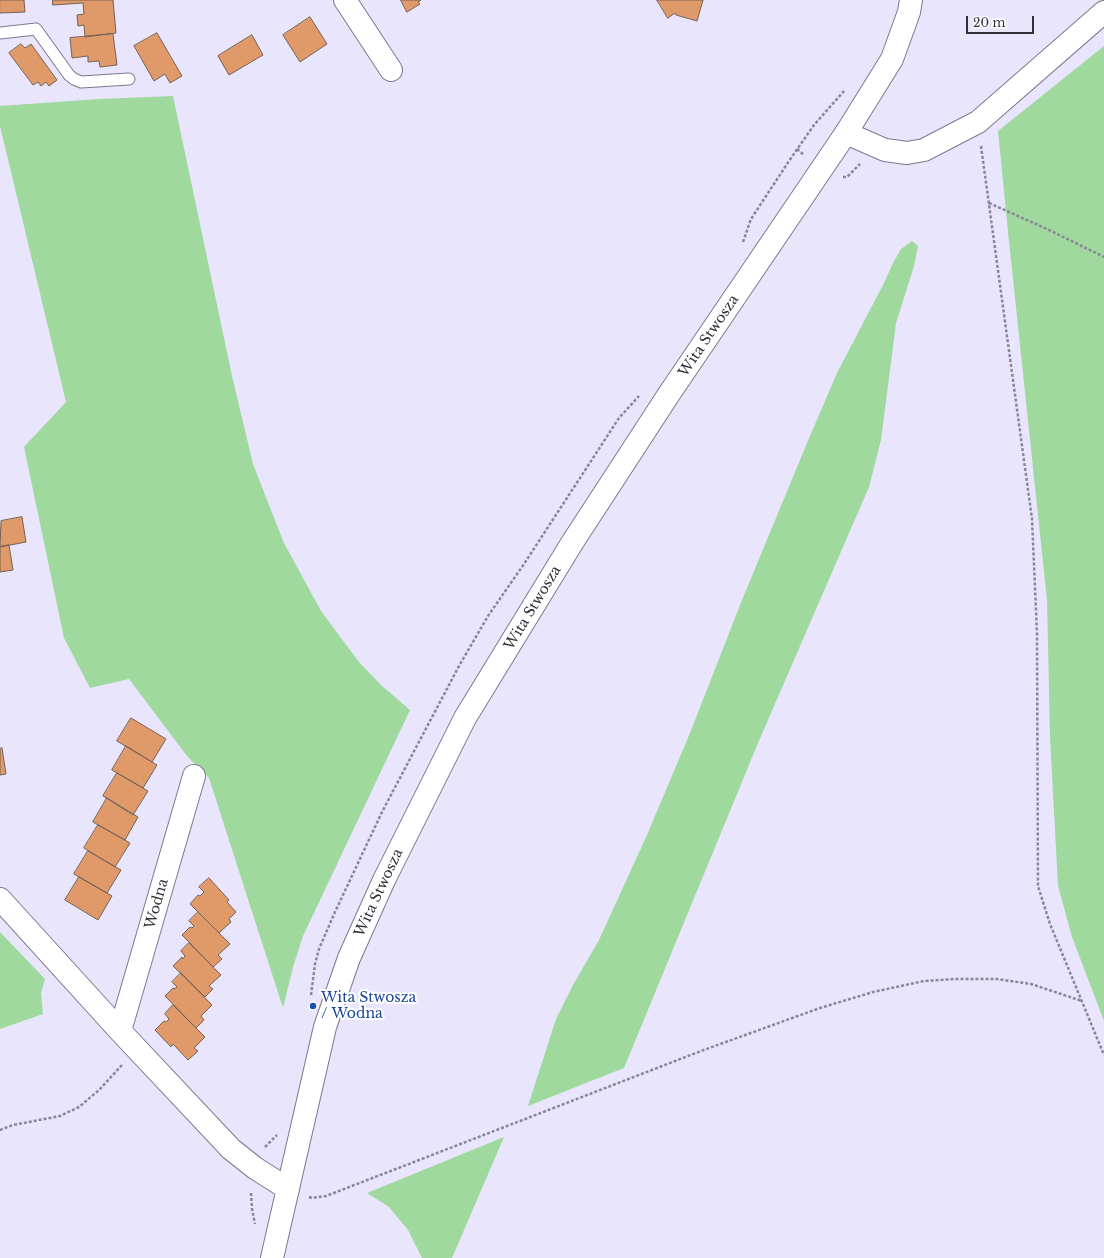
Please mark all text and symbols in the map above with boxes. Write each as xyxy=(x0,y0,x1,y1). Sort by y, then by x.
scale bar xyxy=(968,8,1036,34)
text: 20 m xyxy=(973,15,1005,30)
street label: Wita Stwosza xyxy=(675,292,743,380)
street label: Wita Stwosza xyxy=(501,563,565,653)
street label: Wita Stwosza xyxy=(351,846,407,940)
street label: Wodna xyxy=(142,877,172,931)
place label: Wita Stwosza / Wodna xyxy=(321,990,416,1022)
marker: Wita Stwosza / Wodna xyxy=(308,1001,318,1011)

